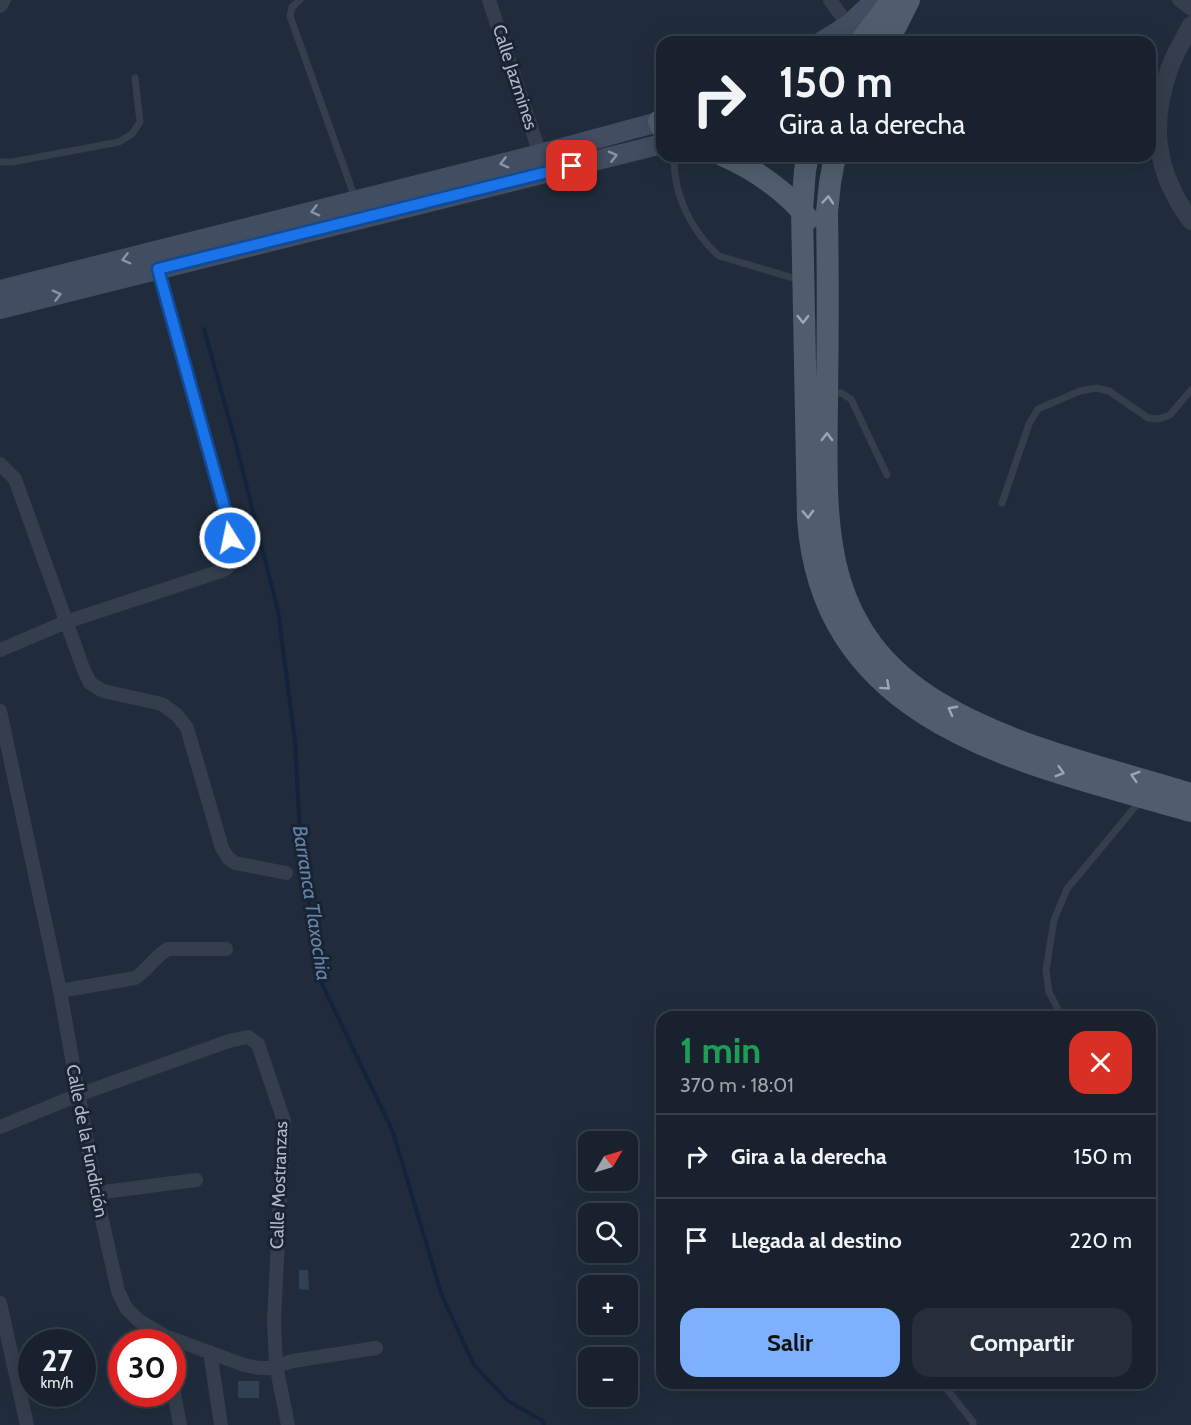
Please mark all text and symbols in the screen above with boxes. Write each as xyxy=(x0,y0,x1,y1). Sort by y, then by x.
street label: Calle Jazmines xyxy=(488,22,542,132)
text: 150 m xyxy=(779,56,893,108)
icon: right xyxy=(680,60,758,138)
text: Gira a la derecha xyxy=(779,108,965,141)
pin xyxy=(546,140,597,191)
icon: arrive xyxy=(555,149,588,182)
one-way arrow xyxy=(608,150,618,163)
one-way arrow xyxy=(499,156,509,169)
one-way arrow xyxy=(822,196,835,205)
one-way arrow xyxy=(310,204,320,217)
one-way arrow xyxy=(121,251,131,264)
one-way arrow xyxy=(52,289,62,302)
one-way arrow xyxy=(797,314,809,323)
one-way arrow xyxy=(821,432,833,441)
position arrow xyxy=(198,506,262,570)
one-way arrow xyxy=(801,509,814,518)
one-way arrow xyxy=(880,679,890,690)
one-way arrow xyxy=(948,706,958,717)
one-way arrow xyxy=(1054,765,1065,777)
one-way arrow xyxy=(1130,771,1141,784)
water label: Barranca Tlaxochia xyxy=(288,824,336,982)
text: 1 min xyxy=(680,1028,761,1072)
button: close xyxy=(1069,1031,1132,1094)
street label: Calle de la Fundición xyxy=(61,1063,113,1219)
text: 370 m · 18:01 xyxy=(680,1073,794,1097)
street label: Calle Mostranzas xyxy=(266,1121,292,1249)
north arrow xyxy=(578,1131,638,1191)
map controls xyxy=(578,1131,638,1407)
icon: right xyxy=(680,1140,713,1173)
text: Gira a la derecha xyxy=(731,1143,887,1170)
text: 150 m xyxy=(1073,1143,1132,1170)
button: search xyxy=(578,1203,638,1263)
icon: arrive xyxy=(680,1224,713,1257)
text: Llegada al destino xyxy=(731,1227,902,1254)
text: 220 m xyxy=(1069,1227,1132,1254)
button: + xyxy=(578,1275,638,1335)
button: Salir xyxy=(680,1308,900,1377)
button: Compartir xyxy=(912,1308,1132,1377)
speed limit sign: 30 xyxy=(108,1329,186,1407)
text: 27 xyxy=(41,1342,73,1379)
button: − xyxy=(578,1347,638,1407)
text: km/h xyxy=(41,1374,73,1392)

